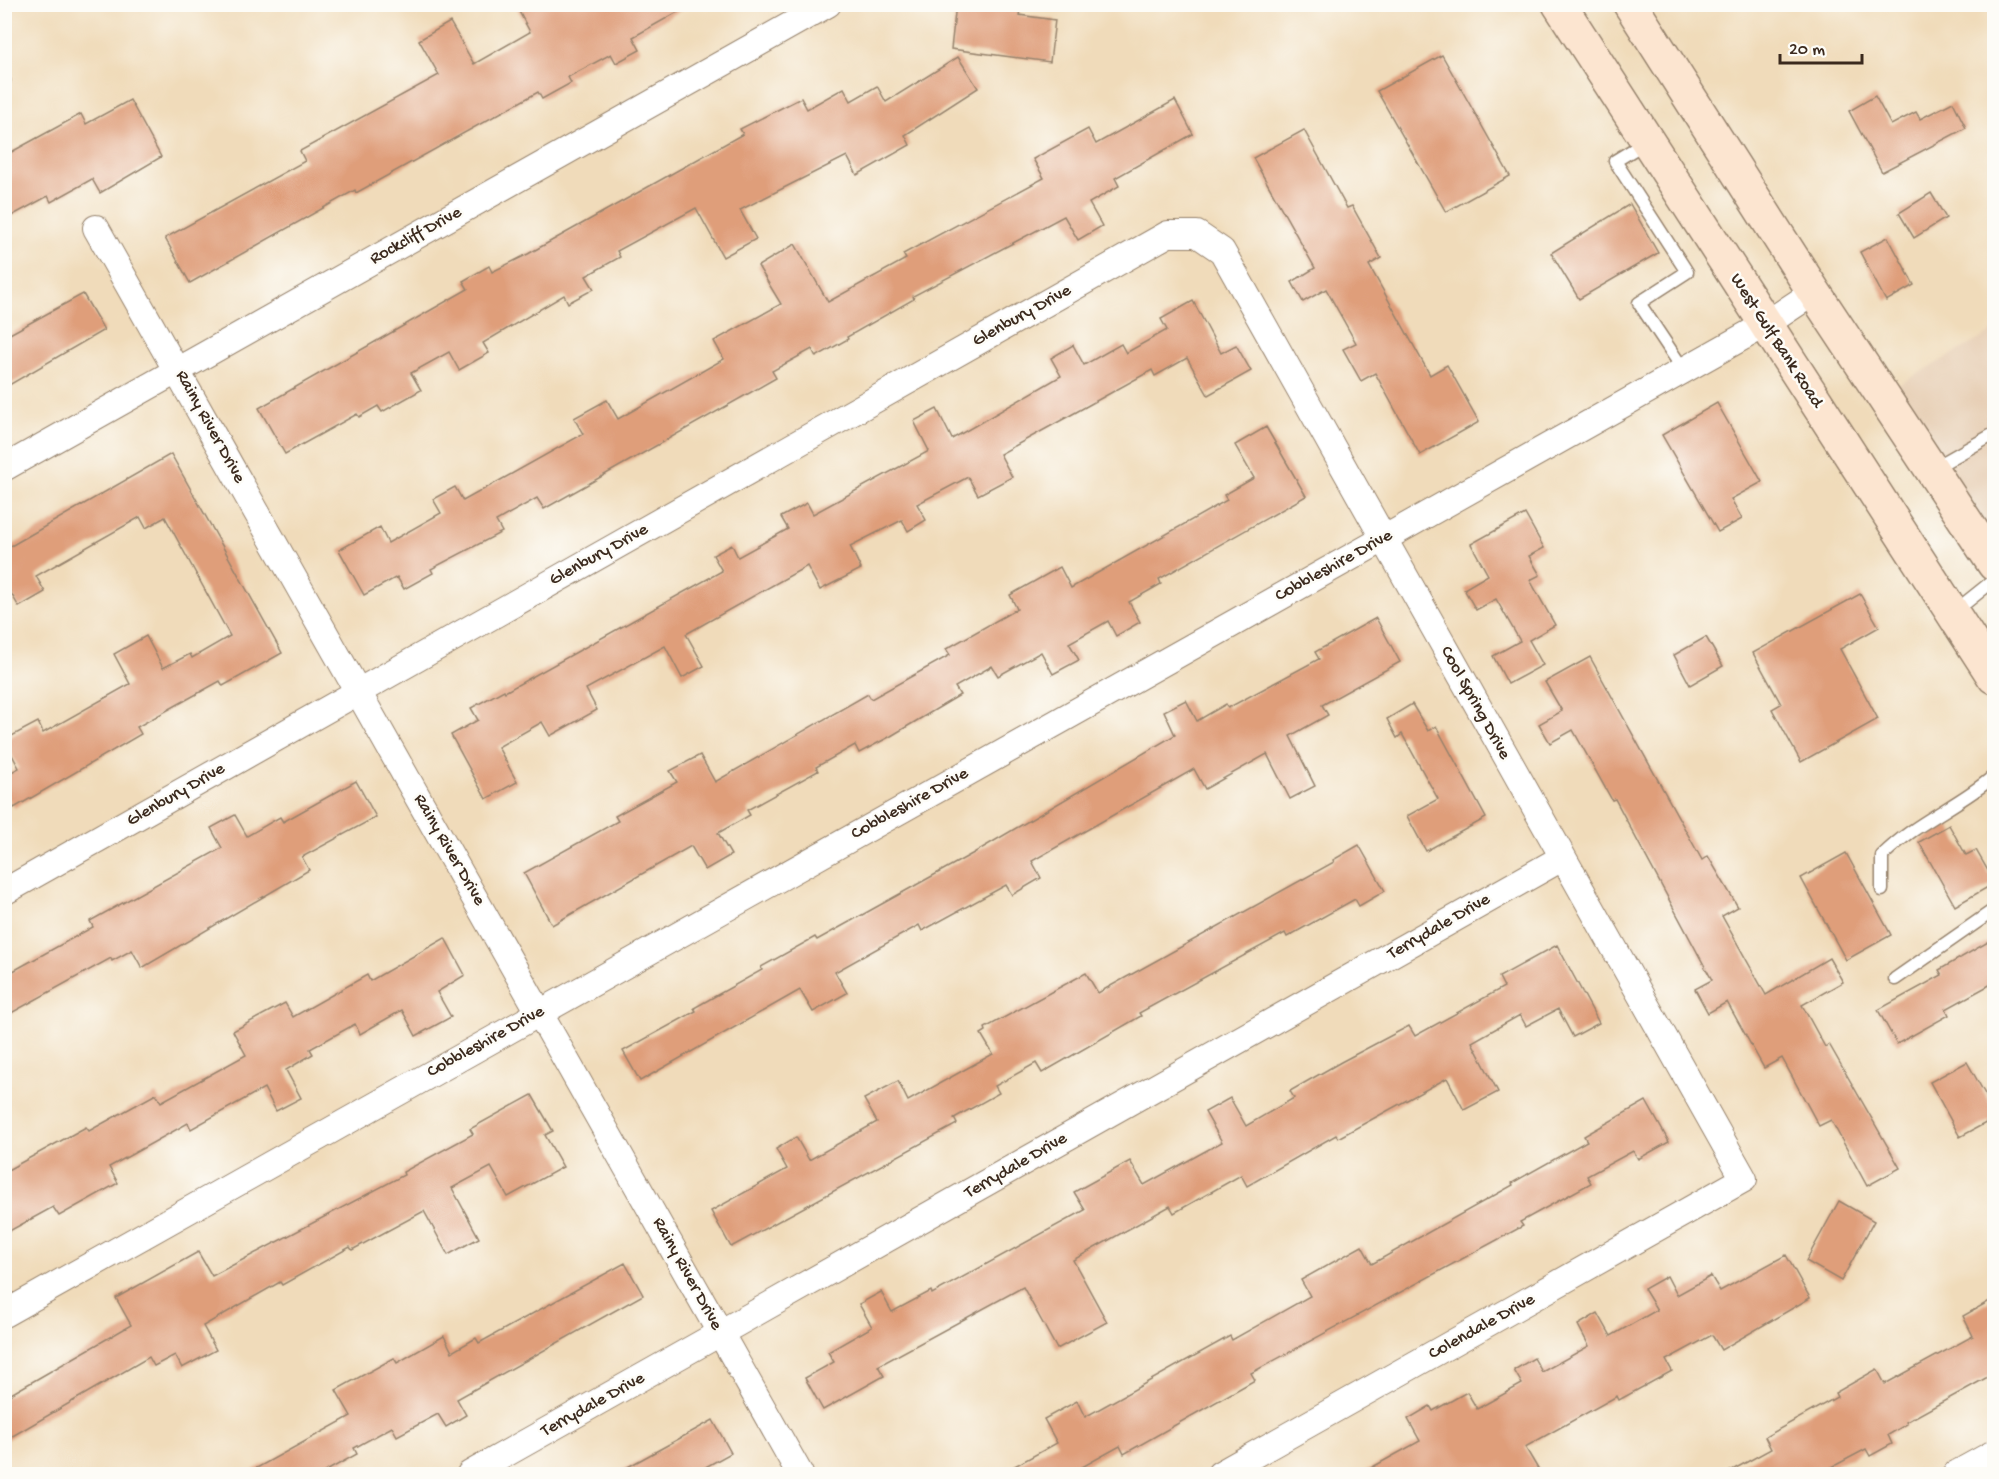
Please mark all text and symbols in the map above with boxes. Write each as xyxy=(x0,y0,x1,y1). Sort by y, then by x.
scale bar xyxy=(1780,27,1862,65)
text: 20 m xyxy=(1789,40,1825,61)
street label: Rockcliff Drive xyxy=(367,202,466,270)
street label: West Gulf Bank Road xyxy=(1725,270,1828,413)
street label: Glenbury Drive xyxy=(969,280,1076,352)
street label: Rainy River Drive xyxy=(170,367,250,488)
street label: Glenbury Drive xyxy=(546,519,653,591)
street label: Cobbleshire Drive xyxy=(1272,525,1397,607)
street label: Cool Spring Drive xyxy=(1435,643,1515,764)
street label: Glenbury Drive xyxy=(123,758,229,832)
street label: Cobbleshire Drive xyxy=(848,763,973,845)
street label: Rainy River Drive xyxy=(409,790,490,910)
street label: Terrydale Drive xyxy=(1383,889,1495,965)
street label: Cobbleshire Drive xyxy=(424,1001,549,1083)
street label: Terrydale Drive xyxy=(960,1128,1072,1204)
street label: Rainy River Drive xyxy=(647,1214,727,1335)
street label: Colendale Drive xyxy=(1425,1289,1539,1365)
street label: Terrydale Drive xyxy=(537,1368,649,1443)

